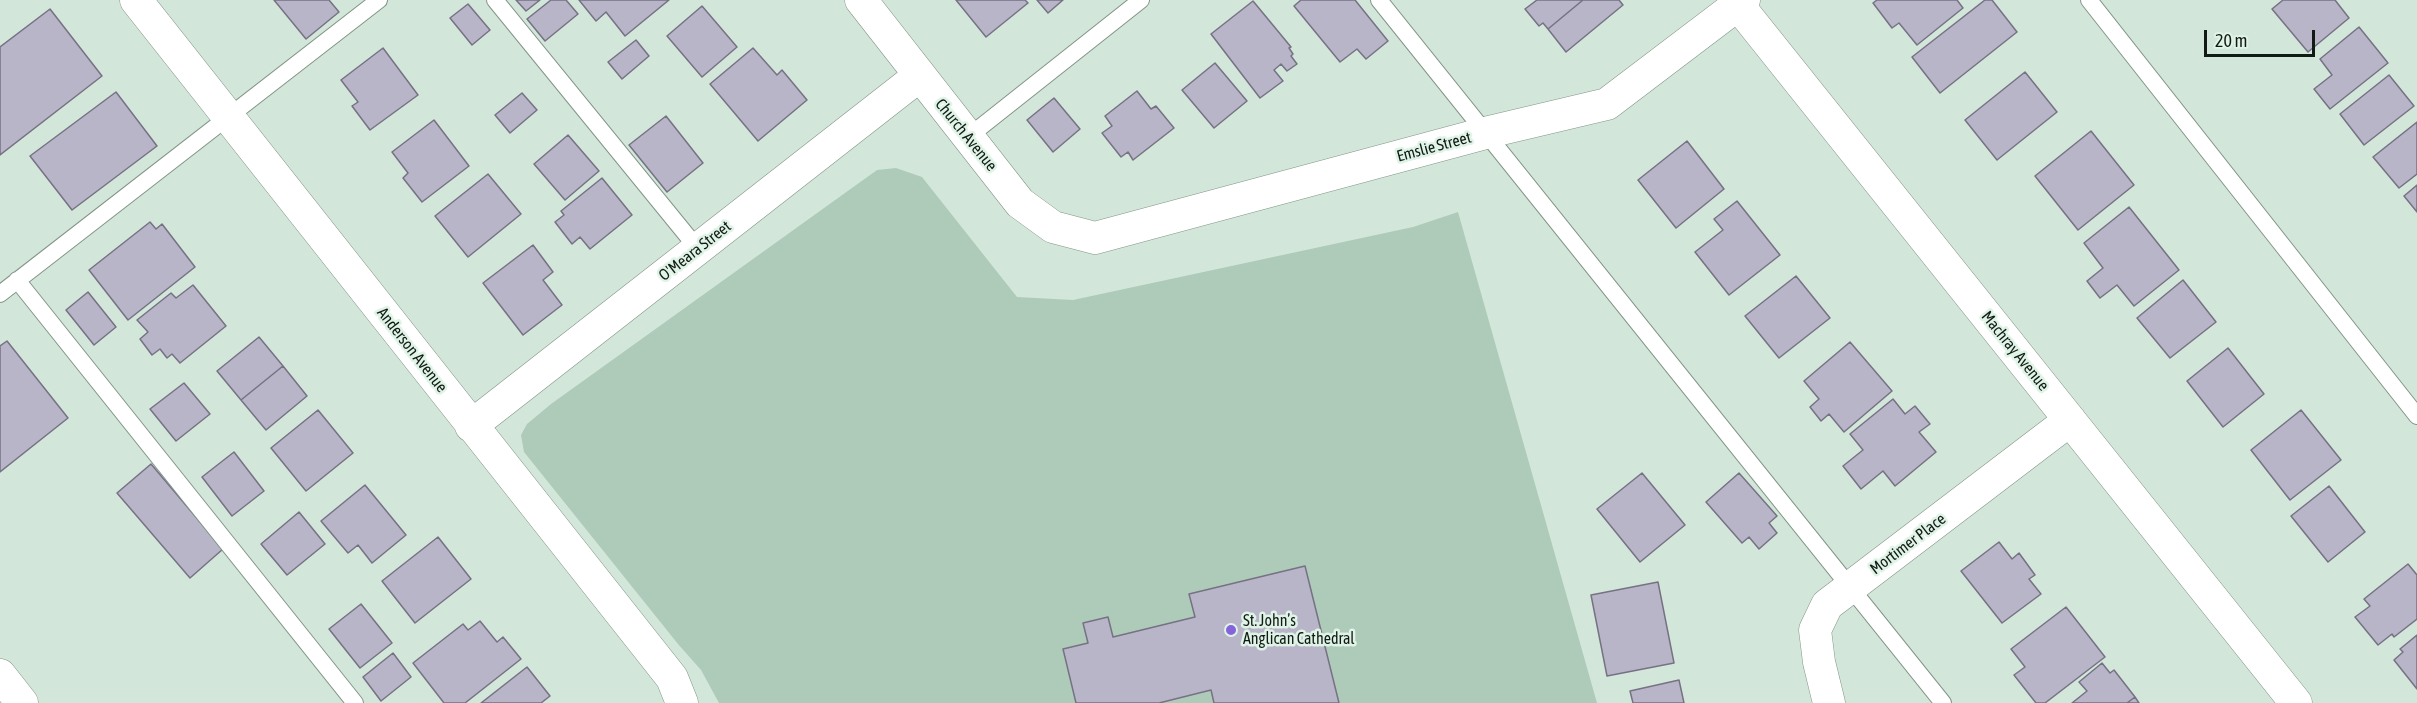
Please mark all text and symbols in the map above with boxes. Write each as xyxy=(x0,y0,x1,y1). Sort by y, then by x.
scale bar xyxy=(2207,18,2318,56)
text: 20 m xyxy=(2215,30,2247,51)
street label: Church Avenue xyxy=(931,95,1001,175)
street label: Emslie Street xyxy=(1395,128,1473,166)
street label: O'Meara Street xyxy=(655,217,735,285)
street label: Anderson Avenue xyxy=(373,304,451,396)
street label: Machray Avenue xyxy=(1977,307,2053,395)
street label: Mortimer Place xyxy=(1866,509,1950,579)
place label: St. John’s Anglican Cathedral xyxy=(1243,611,1355,649)
marker: St. John’s Anglican Cathedral xyxy=(1224,623,1238,637)

